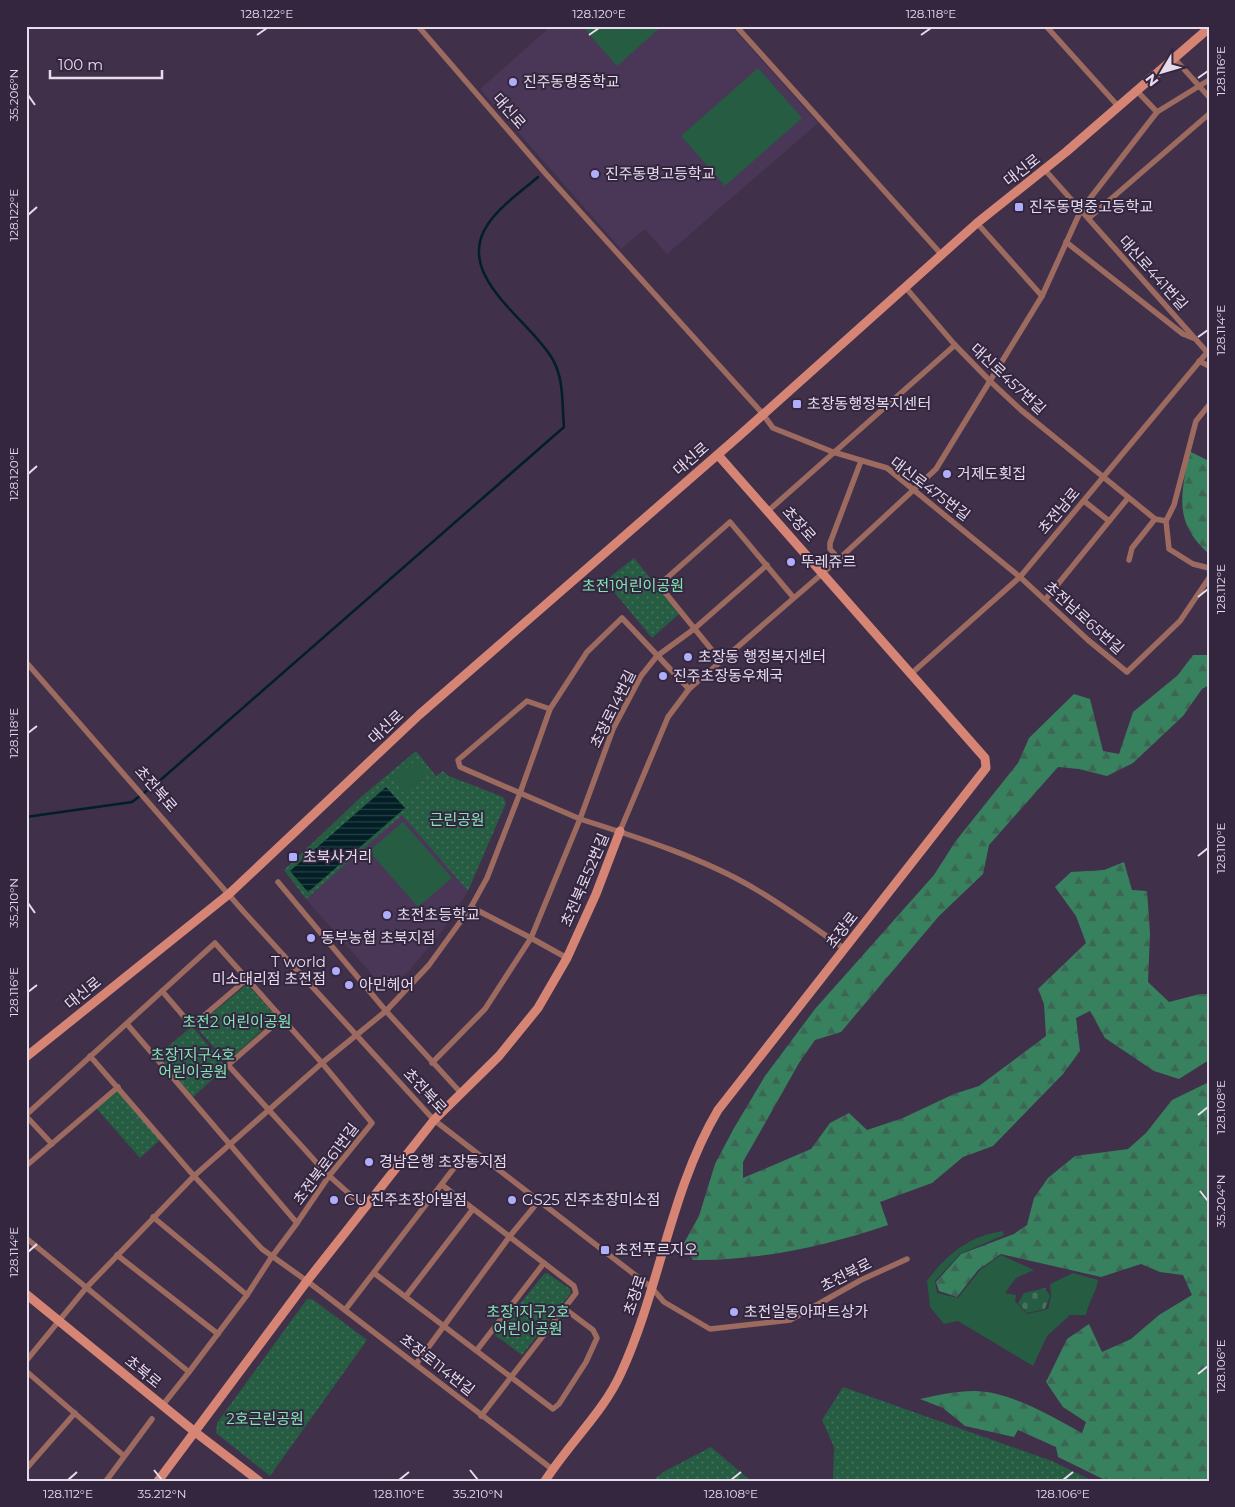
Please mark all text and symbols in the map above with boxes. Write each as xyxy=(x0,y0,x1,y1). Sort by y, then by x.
text: 128.122°E xyxy=(241,6,293,21)
text: 128.120°E xyxy=(572,6,626,21)
text: 128.118°E xyxy=(906,6,956,21)
text: 128.116°E xyxy=(1213,46,1228,96)
scale bar xyxy=(50,48,162,80)
north arrow xyxy=(1138,48,1188,98)
text: 100 m xyxy=(58,55,103,74)
text: 35.206°N xyxy=(6,69,21,121)
text: N xyxy=(1141,70,1162,90)
place label: 진주동명중학교 xyxy=(523,72,620,91)
marker: 진주동명중학교 xyxy=(507,76,519,88)
street label: 대신로 xyxy=(489,89,530,133)
street label: 대신로 xyxy=(1000,149,1044,190)
place label: 진주동명고등학교 xyxy=(605,164,715,183)
marker: 진주동명고등학교 xyxy=(589,168,601,180)
text: 128.122°E xyxy=(6,189,21,241)
place label: 진주동명중고등학교 xyxy=(1029,197,1153,216)
marker: 진주동명중고등학교 xyxy=(1013,201,1025,213)
street label: 대신로441번길 xyxy=(1115,231,1192,314)
text: 128.114°E xyxy=(1213,305,1228,355)
street label: 대신로457번길 xyxy=(967,339,1050,418)
place label: 초장동행정복지센터 xyxy=(807,394,931,413)
marker: 초장동행정복지센터 xyxy=(791,398,803,410)
street label: 대신로 xyxy=(669,438,713,479)
text: 128.120°E xyxy=(6,447,21,501)
street label: 대신로475번길 xyxy=(887,452,974,525)
place label: 거제도횟집 xyxy=(957,464,1026,483)
marker: 거제도횟집 xyxy=(941,468,953,480)
street label: 초전남로 xyxy=(1034,483,1084,538)
street label: 초장로 xyxy=(778,502,820,545)
place label: 뚜레쥬르 xyxy=(801,552,856,571)
marker: 뚜레쥬르 xyxy=(785,556,797,568)
text: 128.112°E xyxy=(1213,564,1228,614)
park label: 초전1어린이공원 xyxy=(582,576,684,595)
street label: 초전남로65번길 xyxy=(1041,577,1128,658)
place label: 초장동 행정복지센터 xyxy=(698,647,826,666)
marker: 초장동 행정복지센터 xyxy=(682,651,694,663)
place label: 진주초장동우체국 xyxy=(673,666,783,685)
street label: 초장로14번길 xyxy=(586,667,640,751)
marker: 진주초장동우체국 xyxy=(657,670,669,682)
street label: 대신로 xyxy=(364,706,407,748)
text: 128.118°E xyxy=(6,708,21,758)
street label: 초전북로 xyxy=(131,762,182,816)
park label: 근린공원 xyxy=(429,810,485,829)
text: 128.110°E xyxy=(1213,822,1228,874)
street label: 초전북로52번길 xyxy=(556,830,613,929)
place label: 초북사거리 xyxy=(303,847,372,866)
marker: 초북사거리 xyxy=(287,851,299,863)
text: 35.210°N xyxy=(6,878,21,928)
place label: 초전초등학교 xyxy=(397,905,480,924)
street label: 초장로 xyxy=(821,908,862,952)
marker: 초전초등학교 xyxy=(381,909,393,921)
place label: 동부농협 초북지점 xyxy=(321,928,435,947)
marker: 동부농협 초북지점 xyxy=(305,932,317,944)
place label: T world 미소대리점 초전점 xyxy=(212,952,326,988)
marker: T world 미소대리점 초전점 xyxy=(330,965,342,977)
text: 128.116°E xyxy=(6,967,21,1017)
street label: 대신로 xyxy=(61,972,105,1013)
place label: 아민헤어 xyxy=(359,975,414,994)
marker: 아민헤어 xyxy=(343,979,355,991)
park label: 초전2 어린이공원 xyxy=(182,1012,292,1031)
park label: 초장1지구4호 어린이공원 xyxy=(151,1045,235,1081)
street label: 초전북로 xyxy=(400,1064,451,1117)
text: 128.108°E xyxy=(1213,1080,1228,1134)
street label: 초전북로61번길 xyxy=(289,1119,362,1208)
place label: 경남은행 초장동지점 xyxy=(379,1152,507,1171)
marker: 경남은행 초장동지점 xyxy=(363,1156,375,1168)
text: 35.204°N xyxy=(1213,1174,1228,1228)
place label: CU 진주초장아빌점 xyxy=(344,1190,467,1209)
place label: GS25 진주초장미소점 xyxy=(522,1190,660,1209)
marker: CU 진주초장아빌점 xyxy=(328,1194,340,1206)
marker: GS25 진주초장미소점 xyxy=(506,1194,518,1206)
text: 128.114°E xyxy=(6,1227,21,1277)
place label: 초전푸르지오 xyxy=(615,1240,698,1259)
marker: 초전푸르지오 xyxy=(599,1244,611,1256)
street label: 초전북로 xyxy=(817,1254,875,1296)
street label: 초장로 xyxy=(619,1272,650,1317)
park label: 초장1지구2호 어린이공원 xyxy=(487,1302,569,1338)
place label: 초전일동아파트상가 xyxy=(744,1302,868,1321)
marker: 초전일동아파트상가 xyxy=(728,1306,740,1318)
street label: 초장로114번길 xyxy=(396,1329,479,1400)
text: 128.106°E xyxy=(1213,1339,1228,1393)
street label: 초북로 xyxy=(121,1351,165,1392)
park label: 2호근린공원 xyxy=(226,1409,304,1428)
text: 128.112°E xyxy=(43,1486,93,1501)
text: 35.212°N xyxy=(138,1486,186,1501)
text: 128.110°E xyxy=(373,1486,425,1501)
text: 35.210°N xyxy=(453,1486,503,1501)
text: 128.108°E xyxy=(704,1486,758,1501)
text: 128.106°E xyxy=(1036,1486,1090,1501)

